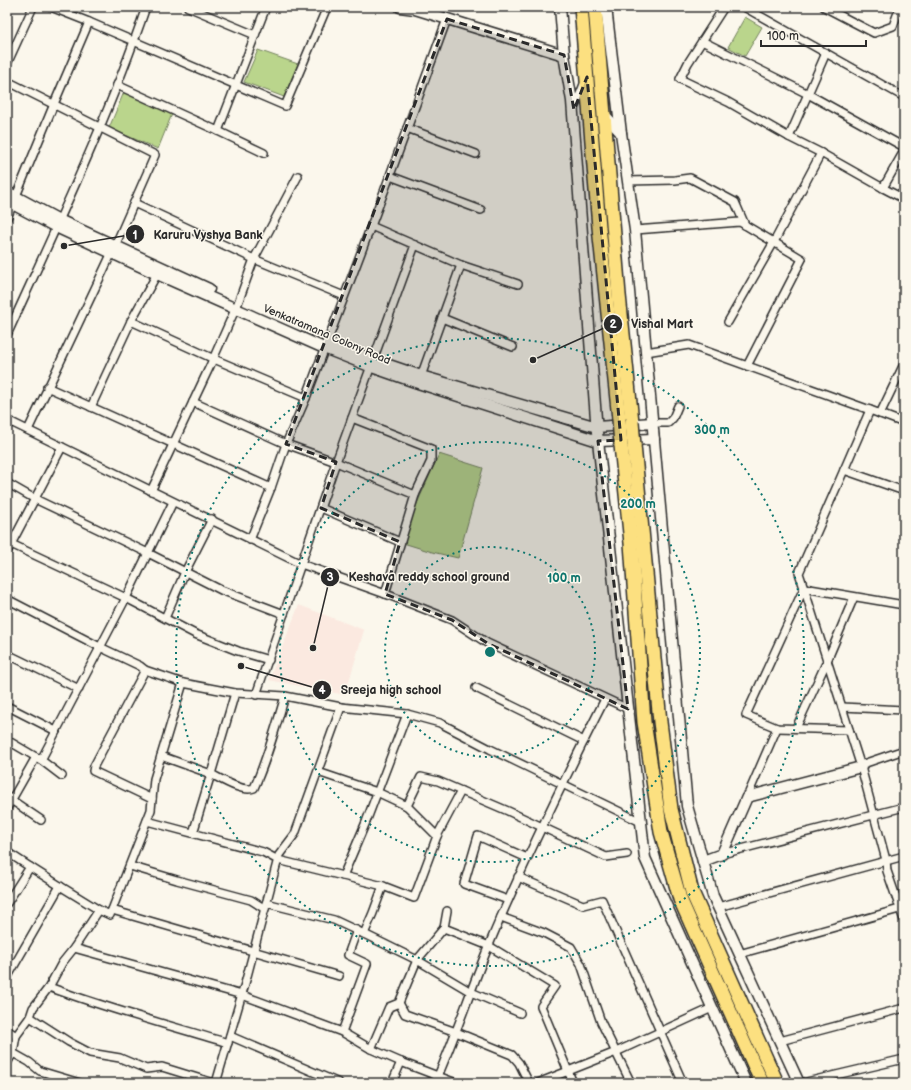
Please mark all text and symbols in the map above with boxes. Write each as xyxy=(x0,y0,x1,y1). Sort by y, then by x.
scale bar xyxy=(761,22,866,48)
text: 100 m xyxy=(767,29,799,44)
callout: Karuru Vyshya Bank xyxy=(125,222,271,246)
text: 1 xyxy=(132,228,138,243)
text: Karuru Vyshya Bank xyxy=(153,228,263,243)
street label: Venkatramana Colony Road xyxy=(261,302,392,367)
callout: Vishal Mart xyxy=(603,312,701,336)
text: 2 xyxy=(609,317,617,332)
text: Vishal Mart xyxy=(631,317,693,332)
text: 300 m xyxy=(694,423,730,438)
text: 200 m xyxy=(620,497,656,512)
callout: Keshava reddy school ground xyxy=(320,565,518,589)
text: 3 xyxy=(326,570,334,585)
text: Keshava reddy school ground xyxy=(349,570,509,585)
text: 100 m xyxy=(547,571,581,586)
centre of rings xyxy=(483,645,497,659)
callout: Sreeja high school xyxy=(312,678,449,702)
text: 4 xyxy=(318,683,326,698)
text: Sreeja high school xyxy=(341,683,441,698)

